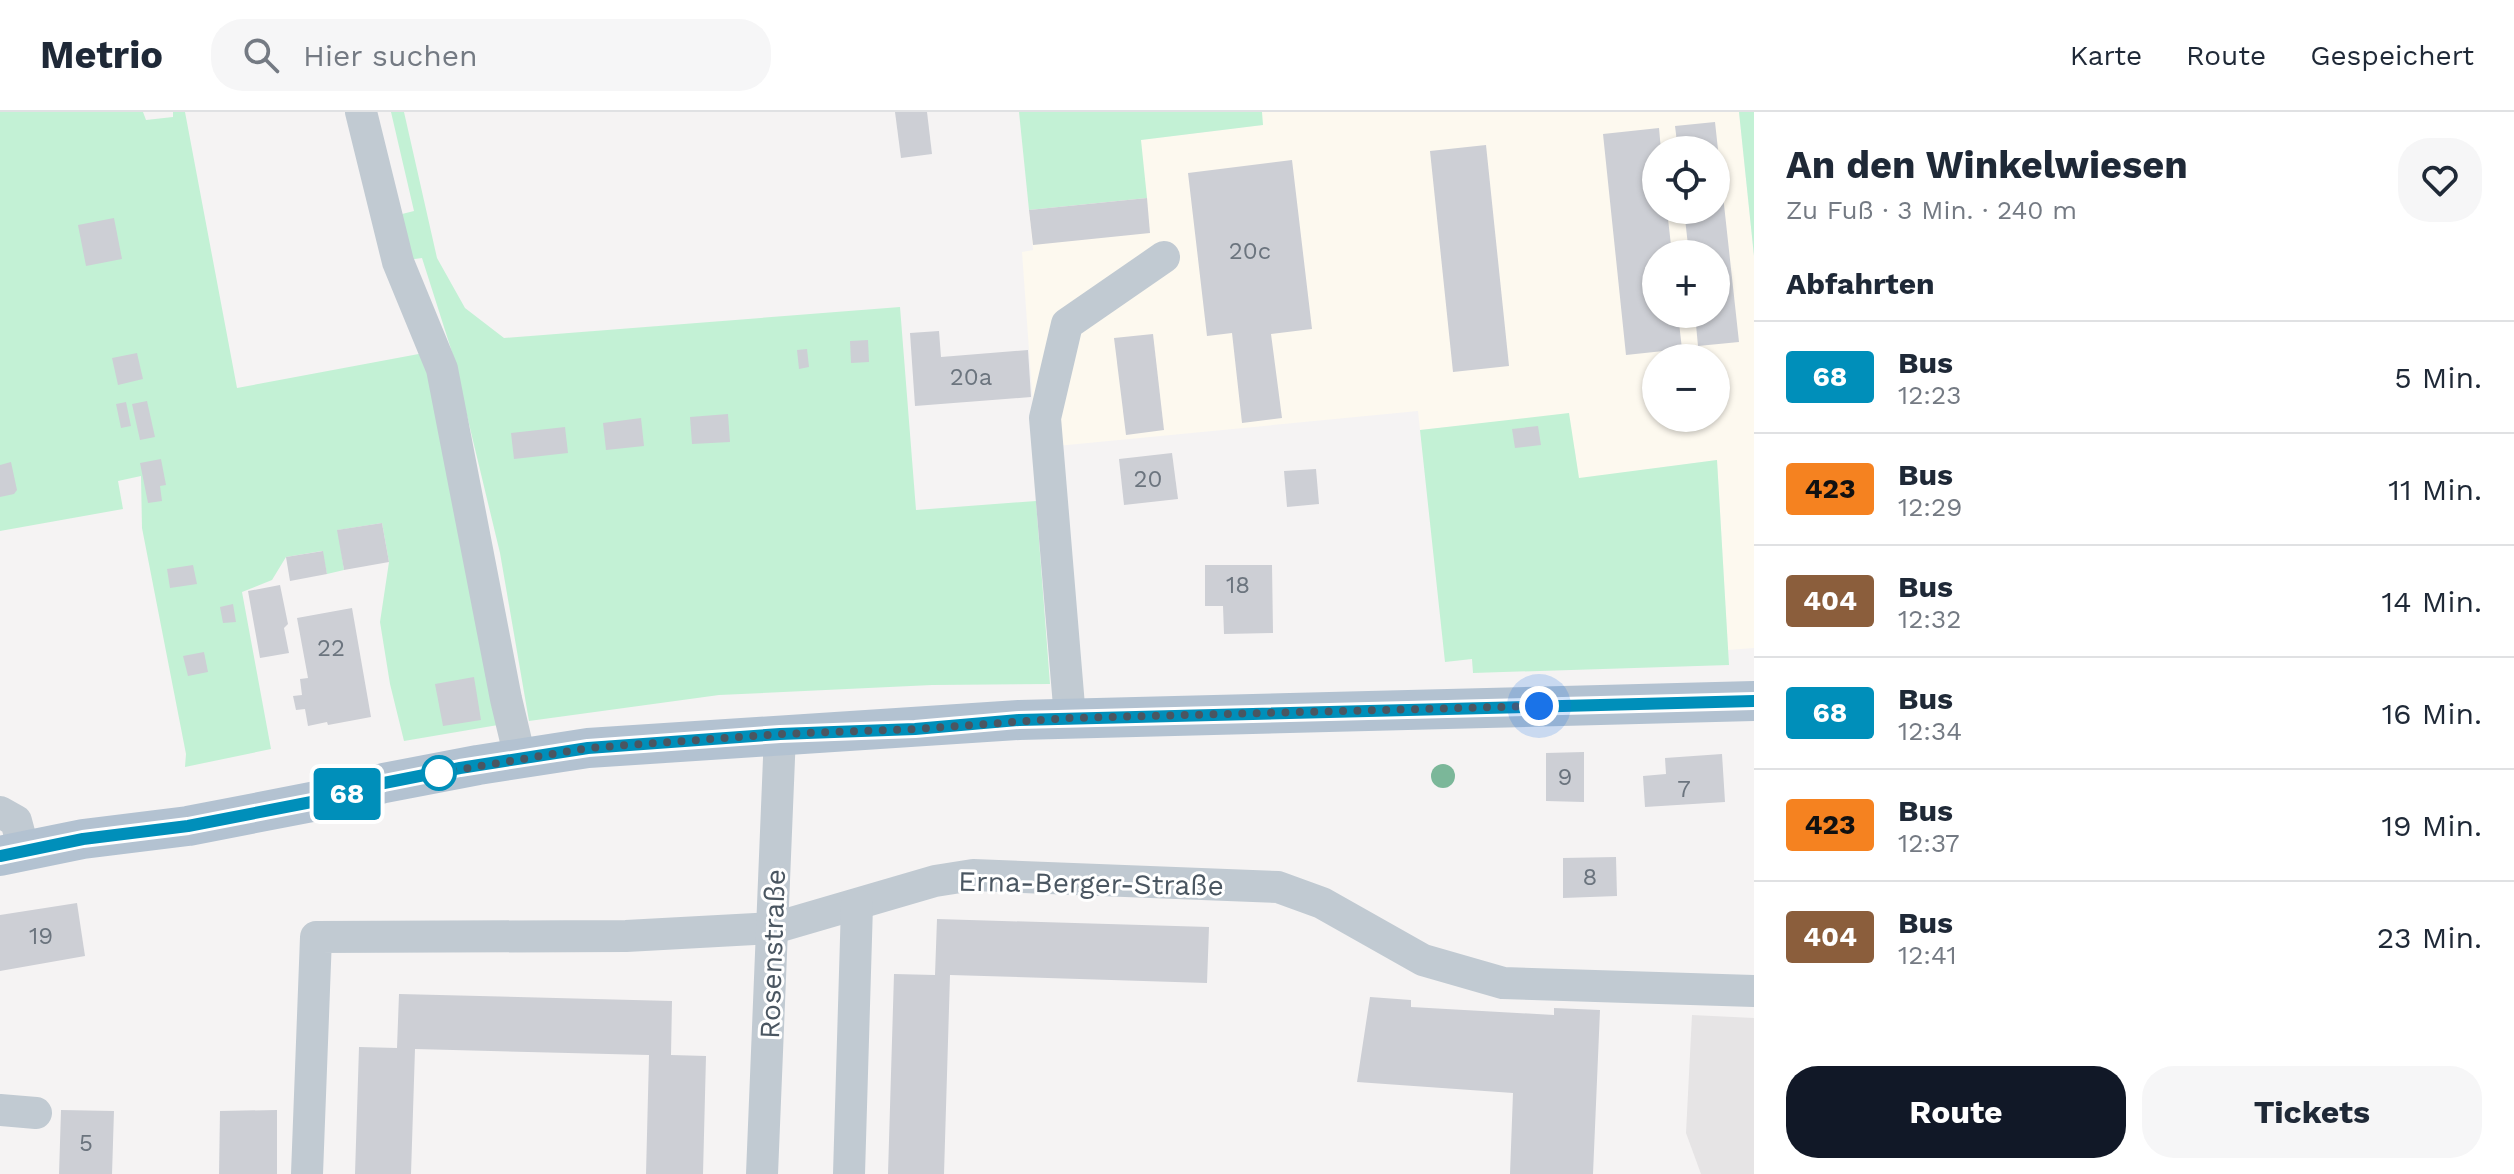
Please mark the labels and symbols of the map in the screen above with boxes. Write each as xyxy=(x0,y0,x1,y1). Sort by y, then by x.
house number: 20c xyxy=(1229,237,1271,265)
house number: 20a xyxy=(950,363,992,391)
house number: 20 xyxy=(1134,465,1162,493)
house number: 18 xyxy=(1226,571,1250,599)
house number: 22 xyxy=(317,634,345,662)
your location xyxy=(1519,686,1559,726)
unlabelled marker xyxy=(422,756,456,790)
house number: 9 xyxy=(1558,763,1572,791)
line badge: 68 xyxy=(311,768,383,820)
house number: 7 xyxy=(1677,775,1691,803)
house number: 8 xyxy=(1583,863,1597,891)
street label: Erna-Berger-Straße xyxy=(958,865,1224,902)
street label: Rosenstraße xyxy=(753,868,792,1040)
house number: 19 xyxy=(29,922,53,950)
house number: 5 xyxy=(79,1129,93,1157)

